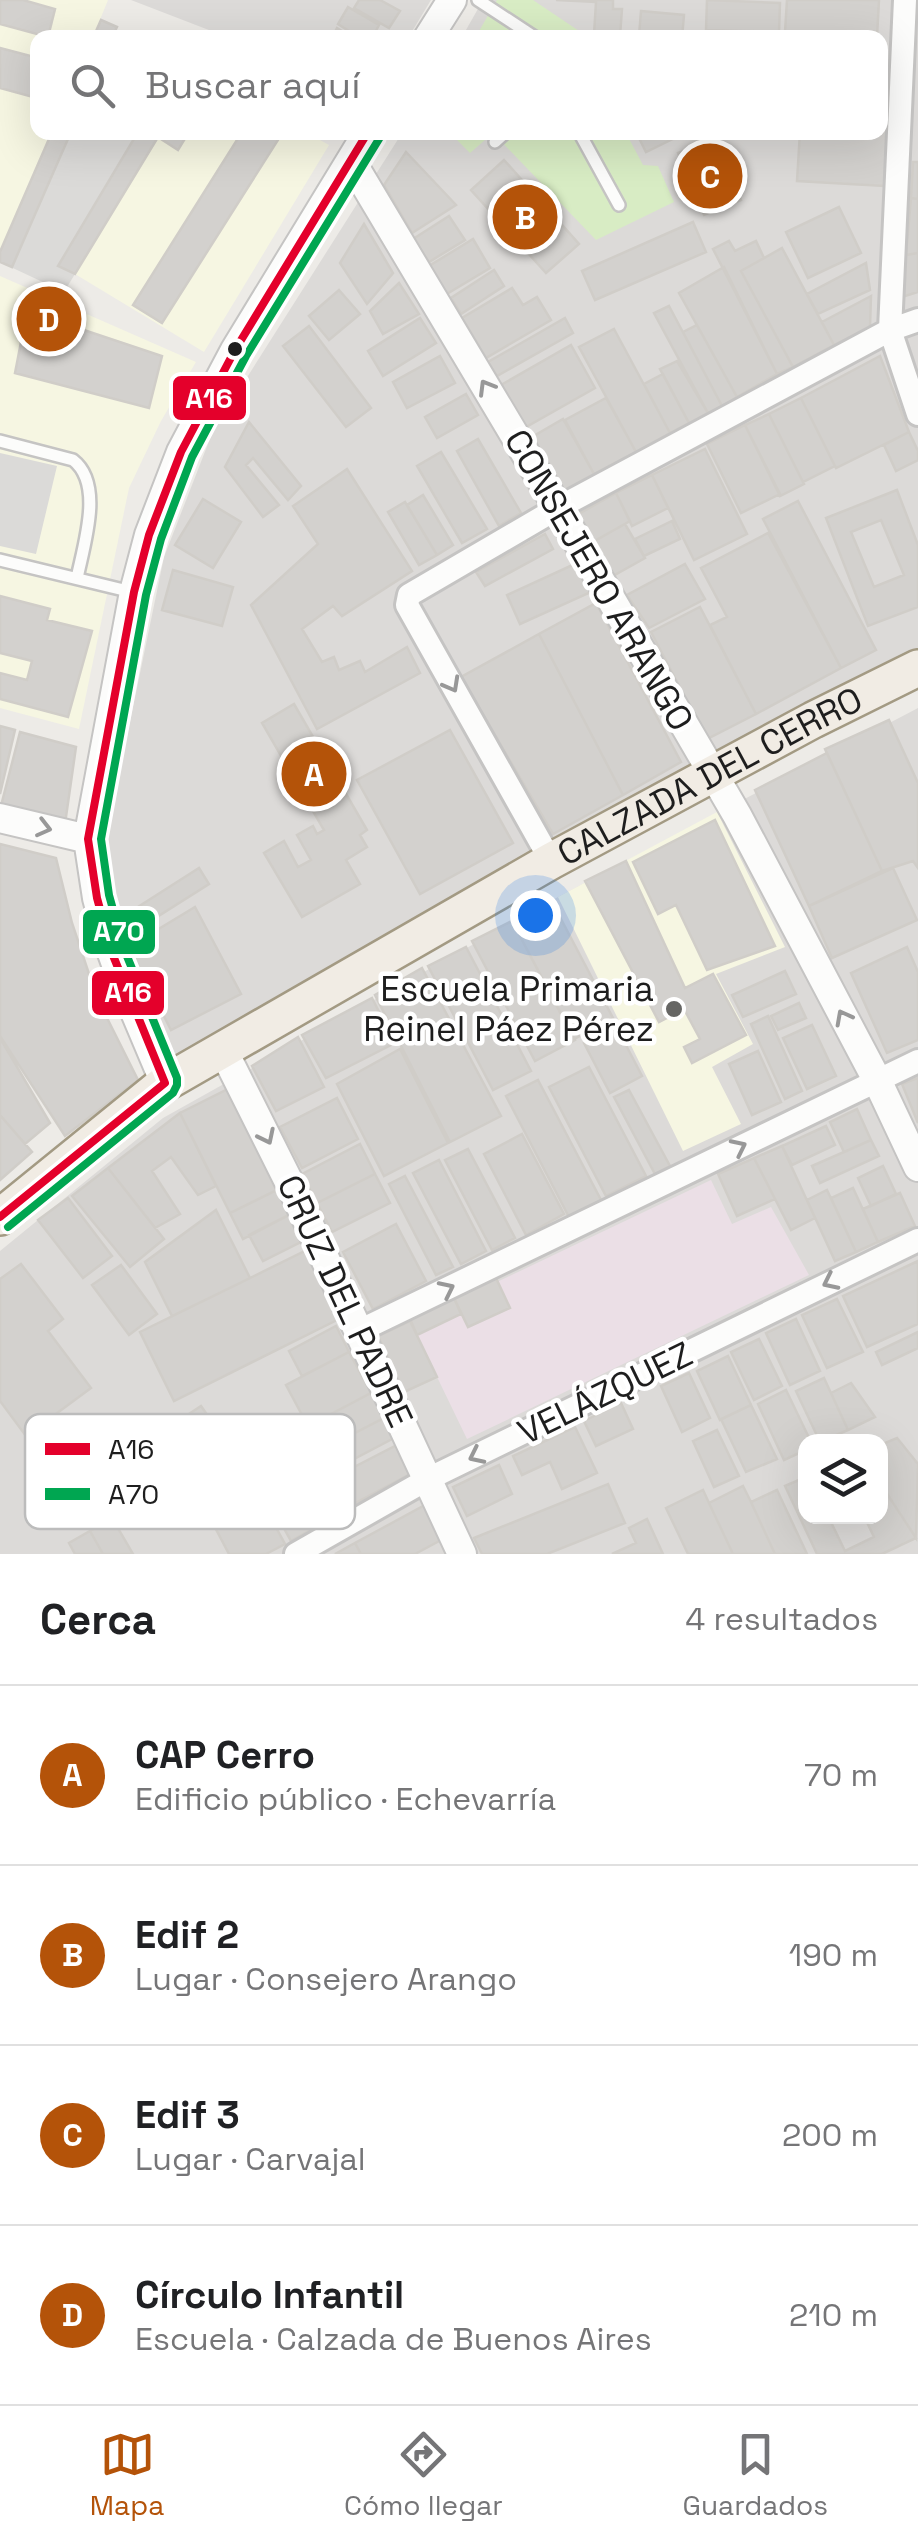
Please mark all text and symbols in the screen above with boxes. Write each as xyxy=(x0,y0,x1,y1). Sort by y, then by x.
search box xyxy=(30,30,888,140)
icon: search xyxy=(65,58,120,113)
text: Buscar aquí xyxy=(145,61,360,109)
pin: C xyxy=(678,138,742,214)
pin: B xyxy=(492,180,558,254)
pin: D xyxy=(17,282,82,356)
unlabelled marker xyxy=(225,339,245,359)
line badge: A16 xyxy=(171,374,248,422)
text: A16 xyxy=(185,380,233,416)
one-way arrow xyxy=(479,380,498,398)
street label: CONSEJERO ARANGO xyxy=(495,421,703,739)
one-way arrow xyxy=(440,674,460,692)
street label: CALZADA DEL CERRO xyxy=(550,677,870,875)
pin: A xyxy=(282,736,346,812)
one-way arrow xyxy=(35,817,52,838)
your location xyxy=(510,890,561,941)
line badge: A70 xyxy=(81,908,157,956)
text: A70 xyxy=(93,913,145,949)
place label: Escuela Primaria Reinel Páez Pérez xyxy=(363,967,654,1051)
line badge: A16 xyxy=(90,969,166,1017)
text: A16 xyxy=(104,974,152,1010)
marker: Escuela Primaria Reinel Páez Pérez xyxy=(663,998,685,1020)
one-way arrow xyxy=(836,1009,856,1027)
one-way arrow xyxy=(255,1126,274,1144)
one-way arrow xyxy=(729,1139,747,1159)
street label: CRUZ DEL PADRE xyxy=(267,1168,423,1434)
one-way arrow xyxy=(823,1270,841,1290)
one-way arrow xyxy=(436,1281,454,1301)
street label: VELÁZQUEZ xyxy=(511,1332,699,1454)
legend xyxy=(25,1414,355,1529)
text: A16 xyxy=(108,1431,154,1467)
map controls xyxy=(798,1434,888,1524)
button: layers xyxy=(798,1434,888,1524)
one-way arrow xyxy=(468,1444,486,1463)
text: A70 xyxy=(108,1476,159,1512)
text: Cerca xyxy=(40,1593,156,1646)
text: 4 resultados xyxy=(685,1599,878,1639)
text: CAP Cerro xyxy=(135,1731,315,1779)
text: A xyxy=(62,1755,83,1795)
text: 70 m xyxy=(804,1755,878,1795)
text: Edificio público · Echevarría xyxy=(135,1779,556,1819)
text: Edif 2 xyxy=(135,1911,239,1959)
text: B xyxy=(62,1935,83,1975)
text: 190 m xyxy=(789,1935,878,1975)
text: Lugar · Consejero Arango xyxy=(135,1959,517,1999)
text: Edif 3 xyxy=(135,2091,240,2139)
text: C xyxy=(62,2115,83,2155)
text: 200 m xyxy=(782,2115,878,2155)
text: Lugar · Carvajal xyxy=(135,2139,366,2179)
text: Círculo Infantil xyxy=(135,2271,404,2319)
text: D xyxy=(62,2295,83,2335)
text: 210 m xyxy=(789,2295,878,2335)
text: Escuela · Calzada de Buenos Aires xyxy=(135,2319,652,2359)
tab: Mapa xyxy=(90,2427,164,2523)
tab: Cómo llegar xyxy=(344,2427,503,2523)
tab: Guardados xyxy=(683,2427,828,2523)

